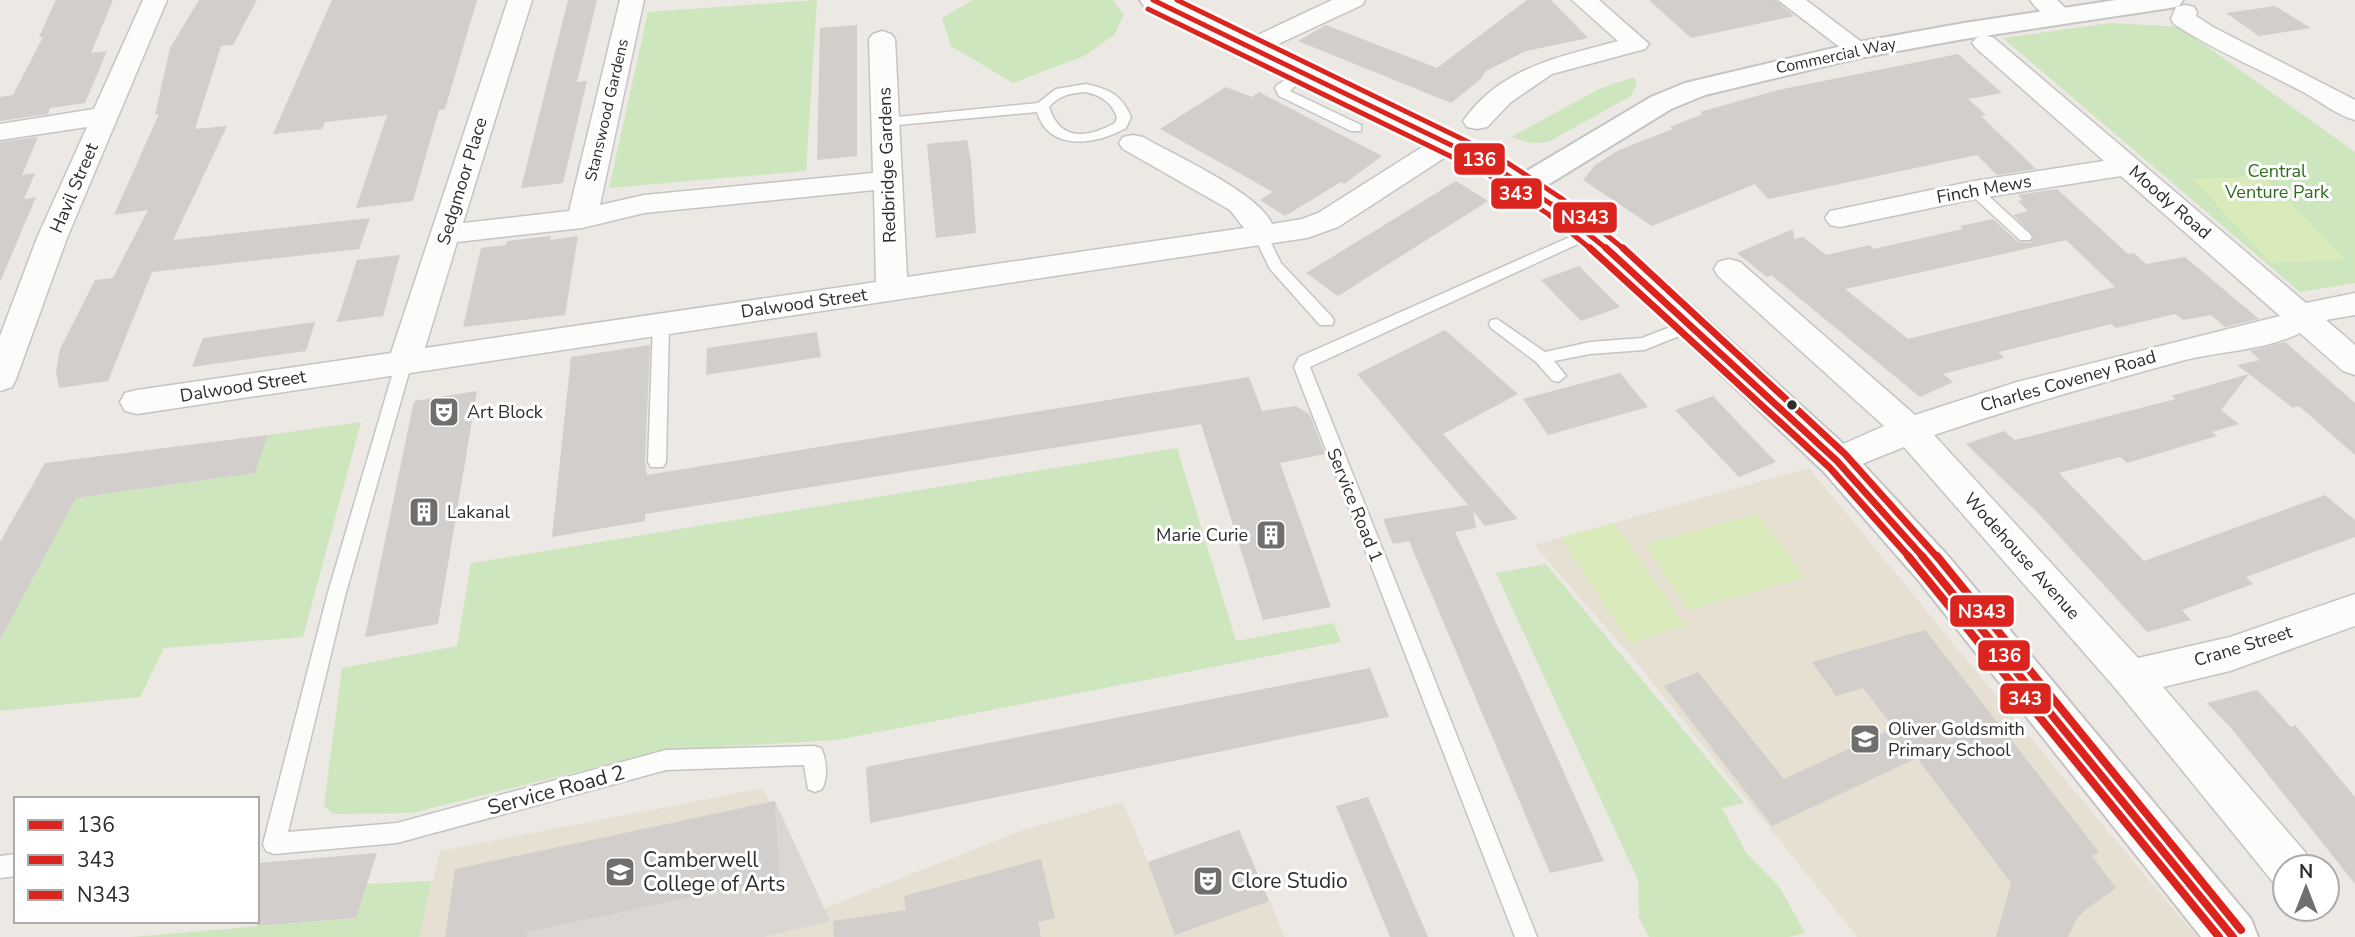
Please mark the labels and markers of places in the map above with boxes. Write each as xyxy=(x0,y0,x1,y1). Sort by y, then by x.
theatre icon: Art Block xyxy=(427,395,461,429)
unlabelled marker xyxy=(1785,398,1799,412)
place label: Art Block xyxy=(467,400,544,424)
building icon: Lakanal xyxy=(407,495,441,529)
place label: Lakanal xyxy=(447,500,511,524)
building icon: Marie Curie xyxy=(1254,518,1288,552)
place label: Marie Curie xyxy=(1156,523,1248,547)
place label: Oliver Goldsmith Primary School xyxy=(1888,717,2025,762)
school or university icon: Oliver Goldsmith Primary School xyxy=(1848,722,1882,756)
place label: Camberwell College of Arts xyxy=(643,846,785,898)
school or university icon: Camberwell College of Arts xyxy=(603,855,637,889)
theatre icon: Clore Studio xyxy=(1191,864,1225,898)
place label: Clore Studio xyxy=(1231,867,1348,895)

